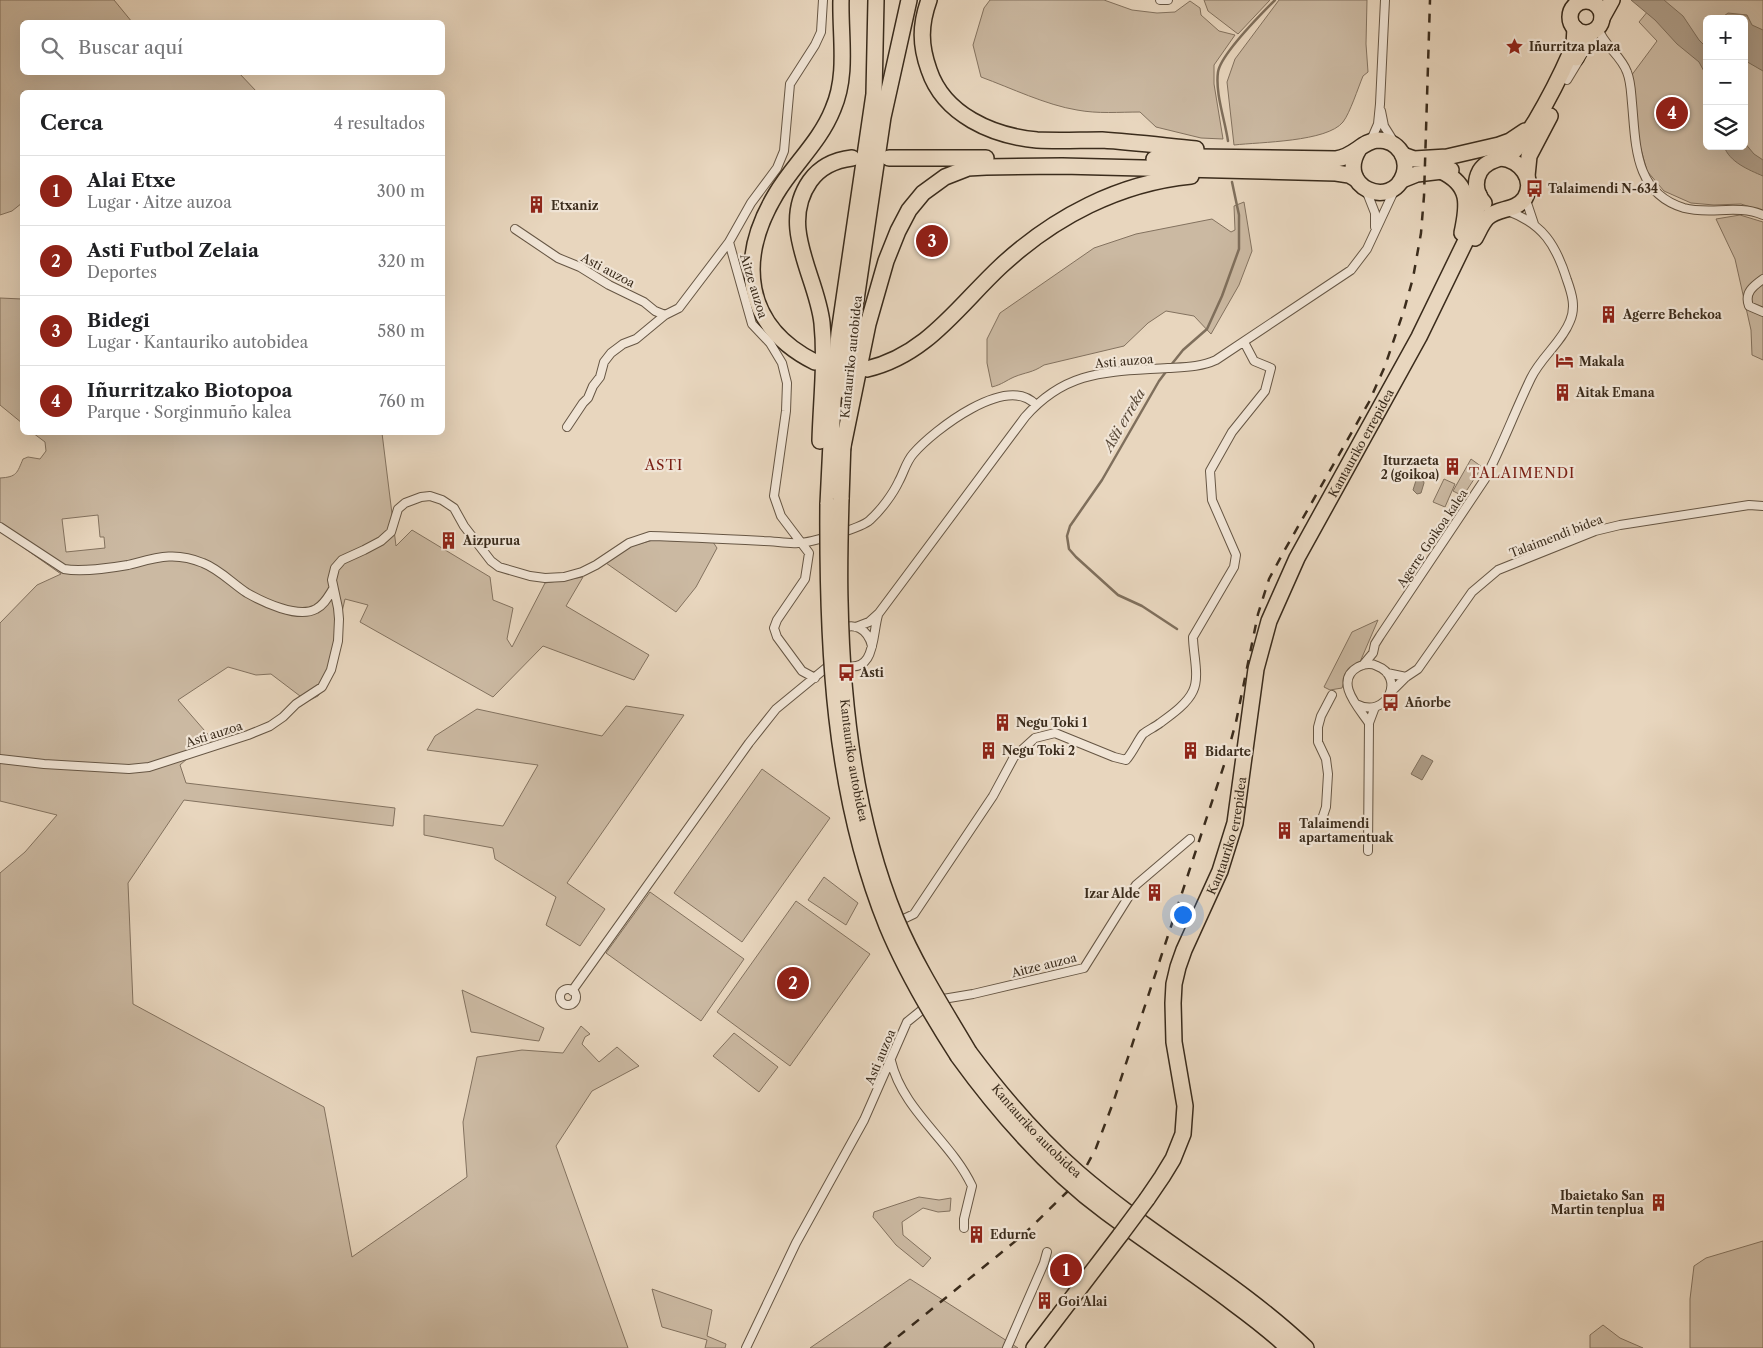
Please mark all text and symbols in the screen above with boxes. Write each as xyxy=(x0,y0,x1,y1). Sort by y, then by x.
map controls xyxy=(1703,15,1748,150)
button: + xyxy=(1703,15,1748,60)
search box xyxy=(20,20,445,75)
icon: search xyxy=(38,34,66,62)
text: Buscar aquí xyxy=(78,36,183,59)
place icon: Iñurritza plaza xyxy=(1505,36,1525,56)
place label: Iñurritza plaza xyxy=(1529,39,1622,54)
button: − xyxy=(1703,60,1748,105)
pin: 4 xyxy=(1656,94,1688,132)
button: layers xyxy=(1703,105,1748,150)
text: Cerca xyxy=(40,110,103,135)
text: 4 resultados xyxy=(334,113,425,133)
text: Alai Etxe xyxy=(87,169,175,192)
bus stop icon: Talaimendi N-634 xyxy=(1524,178,1544,198)
text: 1 xyxy=(52,181,60,201)
text: 300 m xyxy=(377,181,425,201)
place label: Talaimendi N-634 xyxy=(1548,181,1658,196)
text: Lugar · Aitze auzoa xyxy=(87,192,232,212)
building icon: Etxaniz xyxy=(527,195,547,215)
place label: Etxaniz xyxy=(551,198,599,213)
pin: 3 xyxy=(916,222,948,260)
text: Asti Futbol Zelaia xyxy=(87,239,259,262)
street label: Asti auzoa xyxy=(578,249,638,291)
text: 2 xyxy=(51,251,61,271)
text: 320 m xyxy=(378,251,425,271)
street label: Aitze auzoa xyxy=(737,251,771,321)
text: Deportes xyxy=(87,262,157,282)
street label: Kantauriko autobidea xyxy=(837,294,865,419)
building icon: Agerre Behekoa xyxy=(1599,304,1619,324)
place label: Agerre Behekoa xyxy=(1622,307,1723,322)
text: Bidegi xyxy=(87,309,150,332)
text: 3 xyxy=(51,321,61,341)
text: 580 m xyxy=(378,321,425,341)
text: Lugar · Kantauriko autobidea xyxy=(87,332,308,352)
street label: Asti auzoa xyxy=(1093,351,1155,371)
hotel icon: Makala xyxy=(1555,351,1575,371)
place label: Makala xyxy=(1579,354,1626,369)
text: Iñurritzako Biotopoa xyxy=(87,379,293,402)
building icon: Aitak Emana xyxy=(1552,382,1572,402)
water label: Asti erreka xyxy=(1098,385,1149,456)
street label: Kantauriko errepidea xyxy=(1325,385,1397,500)
place label: Aitak Emana xyxy=(1575,385,1656,400)
text: 4 xyxy=(51,391,61,411)
text: 760 m xyxy=(379,391,425,411)
text: Parque · Sorginmuño kalea xyxy=(87,402,291,422)
place label: Iturzaeta 2 (goikoa) xyxy=(1381,453,1440,482)
district label: ASTI xyxy=(644,456,683,474)
building icon: Iturzaeta 2 (goikoa) xyxy=(1443,457,1463,477)
district label: TALAIMENDI xyxy=(1469,464,1575,482)
street label: Agerre Goikoa kalea xyxy=(1393,485,1471,591)
street label: Talaimendi bidea xyxy=(1507,511,1605,561)
building icon: Aizpurua xyxy=(439,530,459,550)
place label: Aizpurua xyxy=(462,533,521,548)
bus stop icon: Asti xyxy=(836,662,856,682)
place label: Asti xyxy=(859,665,885,680)
bus stop icon: Añorbe xyxy=(1381,692,1401,712)
place label: Añorbe xyxy=(1404,695,1451,710)
street label: Kantauriko autobidea xyxy=(838,698,872,823)
building icon: Negu Toki 1 xyxy=(992,712,1012,732)
place label: Negu Toki 1 xyxy=(1016,715,1088,730)
street label: Asti auzoa xyxy=(183,718,245,751)
building icon: Negu Toki 2 xyxy=(978,740,998,760)
building icon: Bidarte xyxy=(1181,741,1201,761)
place label: Negu Toki 2 xyxy=(1002,743,1075,758)
place label: Bidarte xyxy=(1205,744,1251,759)
street label: Kantauriko errepidea xyxy=(1203,775,1249,897)
place label: Talaimendi apartamentuak xyxy=(1299,816,1395,845)
building icon: Talaimendi apartamentuak xyxy=(1275,820,1295,840)
building icon: Izar Alde xyxy=(1144,883,1164,903)
place label: Izar Alde xyxy=(1084,886,1140,901)
your location xyxy=(1170,902,1196,928)
street label: Aitze auzoa xyxy=(1009,950,1079,981)
pin: 2 xyxy=(777,964,809,1002)
street label: Asti auzoa xyxy=(861,1026,899,1088)
street label: Kantauriko autobidea xyxy=(989,1081,1085,1181)
place label: Ibaietako San Martin tenplua xyxy=(1551,1188,1645,1217)
building icon: Ibaietako San Martin tenplua xyxy=(1648,1192,1668,1212)
building icon: Edurne xyxy=(966,1224,986,1244)
place label: Edurne xyxy=(990,1227,1036,1242)
pin: 1 xyxy=(1050,1251,1082,1289)
building icon: Goi Alai xyxy=(1034,1291,1054,1311)
place label: Goi Alai xyxy=(1058,1294,1108,1309)

